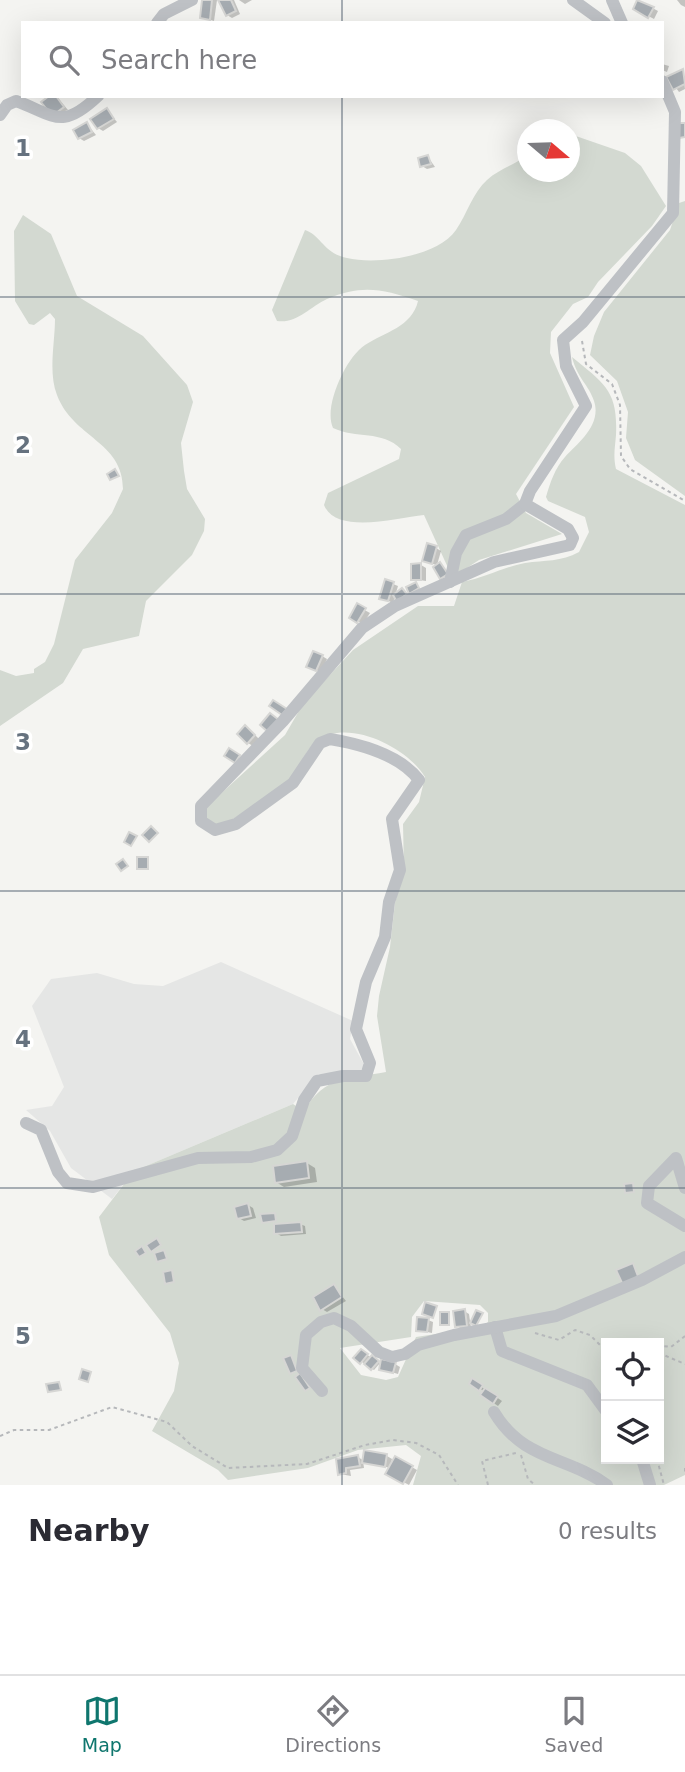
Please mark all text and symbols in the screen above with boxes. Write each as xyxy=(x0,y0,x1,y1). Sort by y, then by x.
search box xyxy=(21,21,664,98)
icon: search xyxy=(45,41,83,79)
text: Search here xyxy=(101,45,257,75)
north arrow xyxy=(517,119,580,182)
text: 1 xyxy=(15,135,31,161)
text: 2 xyxy=(15,432,31,458)
text: 3 xyxy=(15,729,31,755)
text: 4 xyxy=(15,1026,31,1052)
text: 5 xyxy=(15,1323,31,1349)
map controls xyxy=(601,1338,664,1464)
button: locate xyxy=(601,1338,664,1401)
button: layers xyxy=(601,1401,664,1464)
text: Nearby xyxy=(28,1513,150,1548)
text: 0 results xyxy=(558,1518,657,1544)
tab: Map xyxy=(82,1692,122,1756)
tab: Directions xyxy=(285,1692,381,1756)
tab: Saved xyxy=(545,1692,603,1756)

